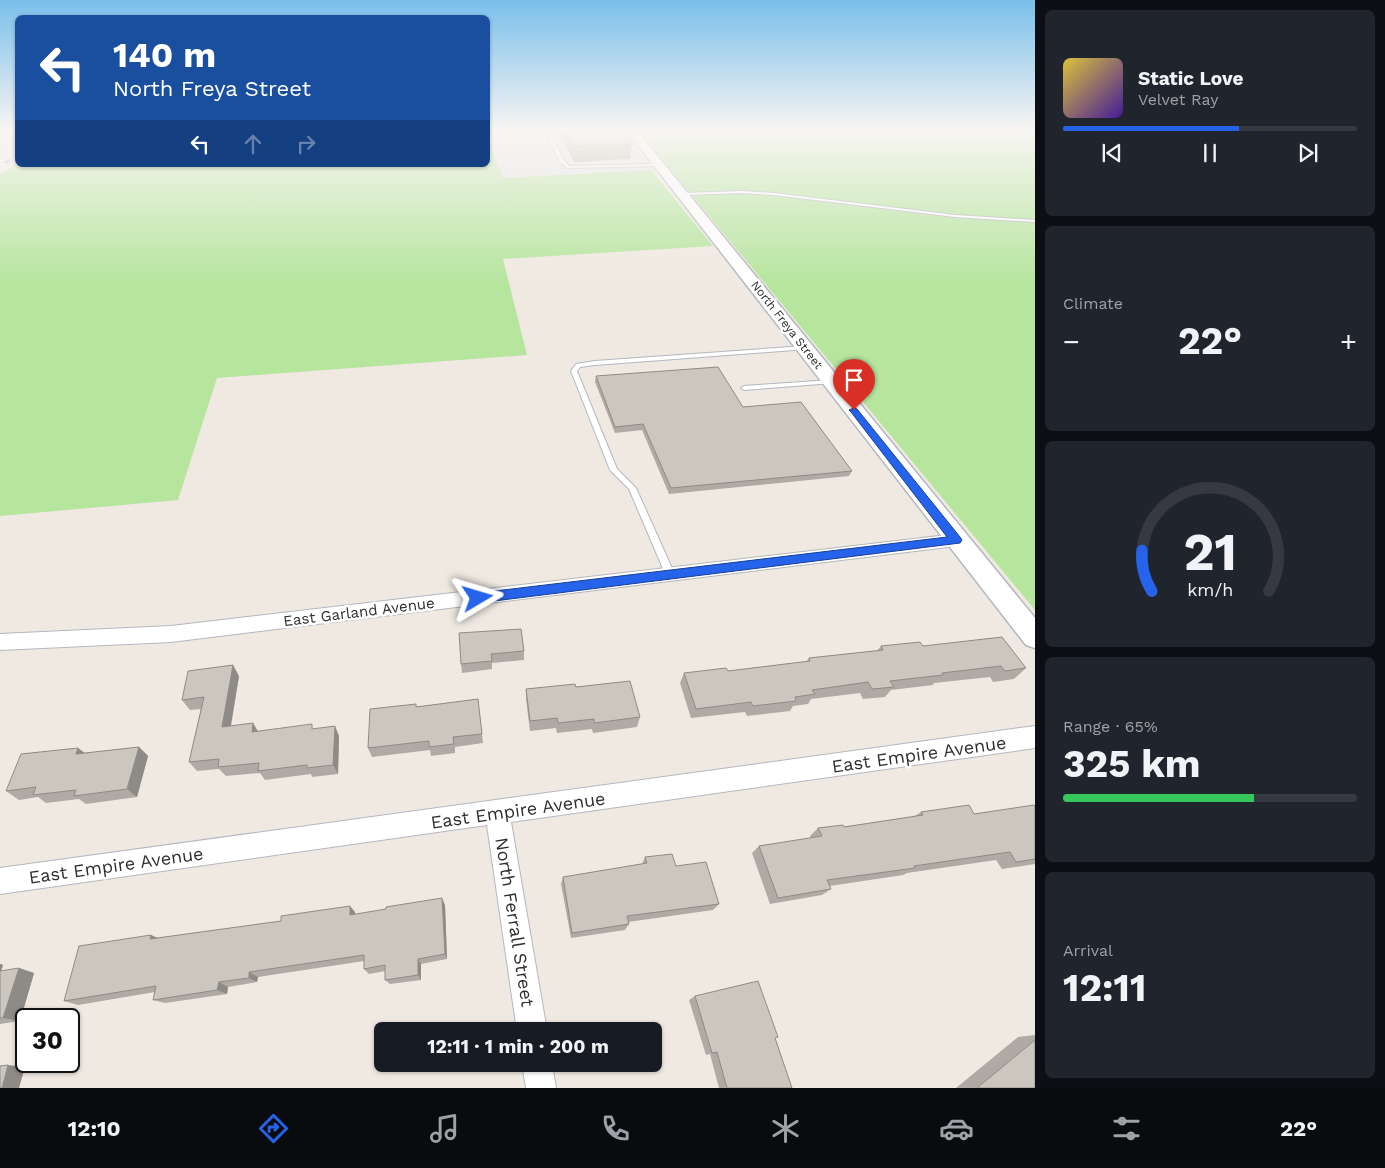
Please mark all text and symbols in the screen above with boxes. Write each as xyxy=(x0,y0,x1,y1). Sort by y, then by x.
text: 140 m xyxy=(113,34,216,76)
icon: left xyxy=(30,35,95,100)
text: Static Love xyxy=(1138,67,1243,90)
text: North Freya Street xyxy=(113,76,311,101)
text: Velvet Ray xyxy=(1138,90,1218,109)
icon: left xyxy=(186,130,214,158)
icon: ahead xyxy=(239,130,267,158)
icon: right xyxy=(292,130,320,158)
icon: previous xyxy=(1098,139,1126,167)
icon: pause xyxy=(1196,139,1224,167)
icon: next xyxy=(1294,139,1322,167)
street label: North Freya Street xyxy=(748,278,826,372)
text: Climate xyxy=(1063,294,1123,313)
text: 22° xyxy=(1178,319,1242,363)
text: − xyxy=(1063,325,1080,358)
text: + xyxy=(1340,325,1357,358)
pin xyxy=(833,359,875,410)
icon: arrive xyxy=(840,366,868,394)
text: 21 xyxy=(1183,522,1237,583)
position arrow xyxy=(451,571,503,623)
text: km/h xyxy=(1187,579,1233,600)
street label: East Garland Avenue xyxy=(282,594,436,630)
text: Range · 65% xyxy=(1063,717,1158,736)
street label: East Empire Avenue xyxy=(830,731,1008,777)
text: 325 km xyxy=(1063,742,1201,786)
street label: East Empire Avenue xyxy=(429,787,607,833)
street label: North Ferrall Street xyxy=(491,836,539,1009)
street label: East Empire Avenue xyxy=(27,842,205,888)
text: Arrival xyxy=(1063,941,1113,960)
text: 12:11 xyxy=(1063,966,1146,1010)
speed limit sign: 30 xyxy=(15,1008,80,1073)
text: 12:11 · 1 min · 200 m xyxy=(427,1035,609,1058)
icon: directions xyxy=(256,1111,291,1146)
icon: music xyxy=(427,1111,462,1146)
icon: phone xyxy=(598,1111,633,1146)
icon: climate xyxy=(768,1111,803,1146)
icon: car xyxy=(939,1111,974,1146)
icon: filters xyxy=(1109,1111,1144,1146)
text: 12:10 xyxy=(68,1116,121,1141)
text: 22° xyxy=(1280,1116,1317,1141)

